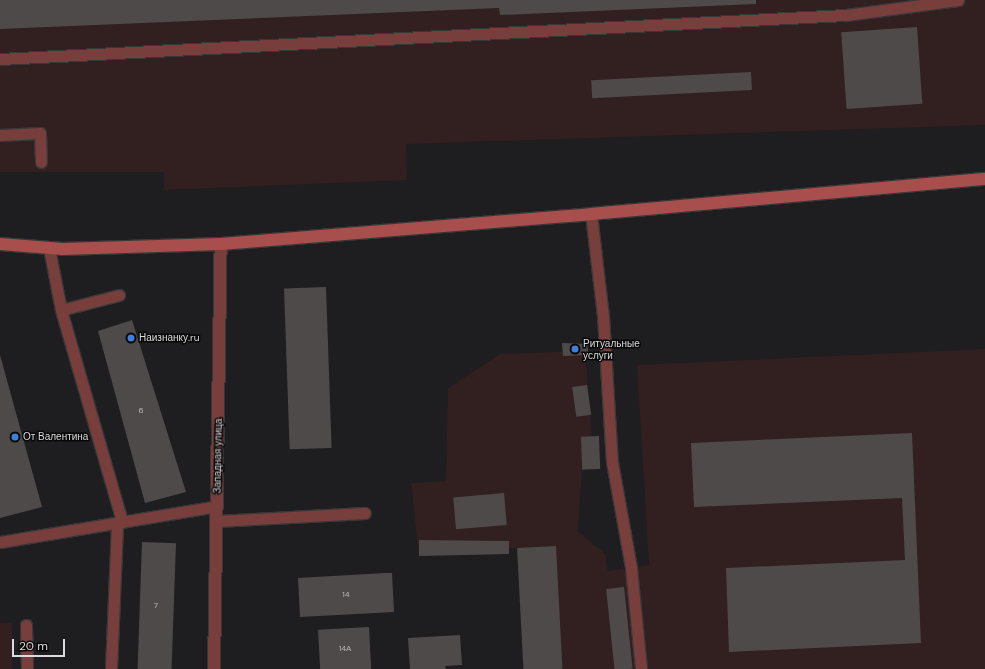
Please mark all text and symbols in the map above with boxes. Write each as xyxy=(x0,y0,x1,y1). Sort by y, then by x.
place label: Наизнанку.ru xyxy=(139,332,199,344)
marker: Наизнанку.ru xyxy=(126,333,136,343)
place label: Ритуальные услуги xyxy=(583,337,640,360)
marker: Ритуальные услуги xyxy=(570,344,580,354)
house number: 6 xyxy=(138,406,144,416)
street label: Западная улица xyxy=(211,418,225,494)
place label: От Валентина xyxy=(23,431,88,443)
marker: От Валентина xyxy=(10,432,20,442)
house number: 14 xyxy=(342,590,350,600)
house number: 7 xyxy=(154,601,158,611)
scale bar xyxy=(14,631,67,657)
text: 20 m xyxy=(19,638,48,654)
house number: 14А xyxy=(339,644,351,654)

